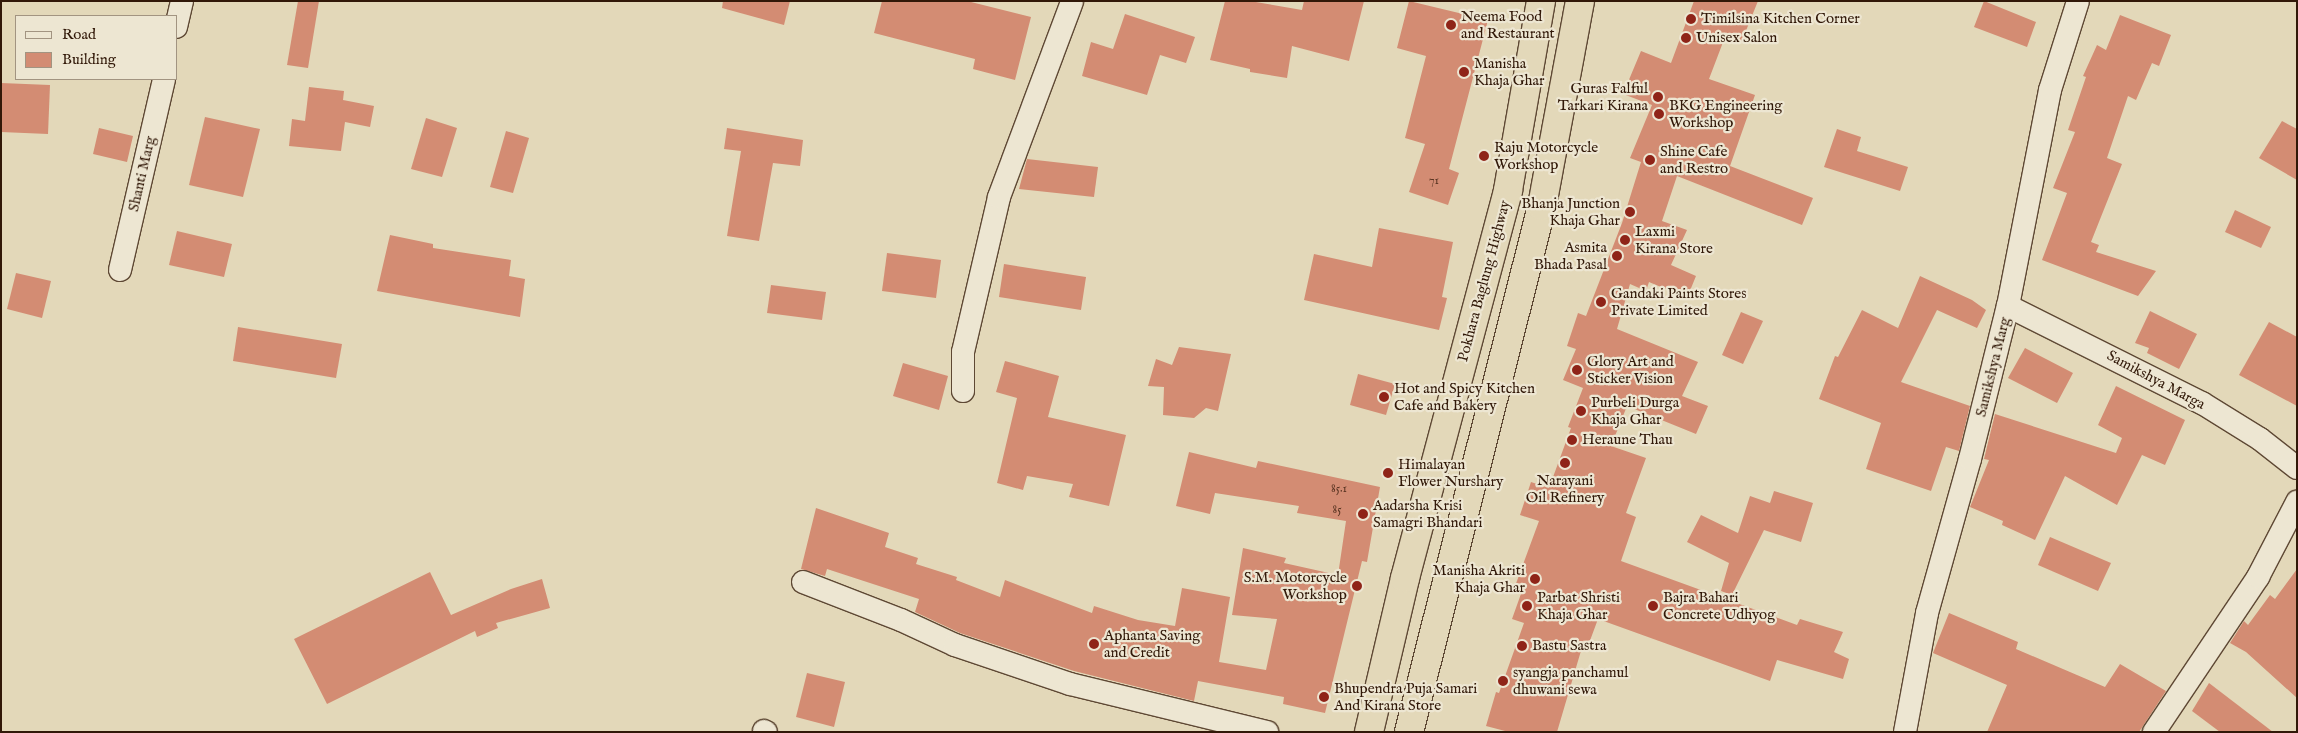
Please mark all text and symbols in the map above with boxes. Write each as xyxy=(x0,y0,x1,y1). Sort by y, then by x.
place label: Neema Food and Restaurant xyxy=(1461,7,1555,42)
place label: Timilsina Kitchen Corner xyxy=(1701,10,1860,28)
marker: Timilsina Kitchen Corner xyxy=(1685,13,1697,25)
legend xyxy=(15,15,178,80)
marker: Neema Food and Restaurant xyxy=(1445,19,1457,31)
text: Road xyxy=(62,25,96,44)
place label: Unisex Salon xyxy=(1696,29,1777,47)
marker: Unisex Salon xyxy=(1680,32,1692,44)
text: Building xyxy=(62,50,116,69)
place label: Manisha Khaja Ghar xyxy=(1474,54,1545,89)
marker: Manisha Khaja Ghar xyxy=(1458,66,1470,78)
place label: Guras Falful Tarkari Kirana xyxy=(1558,79,1648,114)
marker: Guras Falful Tarkari Kirana xyxy=(1652,91,1664,103)
place label: BKG Engineering Workshop xyxy=(1669,96,1782,131)
marker: BKG Engineering Workshop xyxy=(1653,108,1665,120)
street label: Shanti Marg xyxy=(125,135,159,213)
place label: Raju Motorcycle Workshop xyxy=(1494,138,1598,173)
place label: Shine Cafe and Restro xyxy=(1660,142,1728,177)
marker: Raju Motorcycle Workshop xyxy=(1478,150,1490,162)
marker: Shine Cafe and Restro xyxy=(1644,154,1656,166)
house number: 71 xyxy=(1429,174,1439,188)
place label: Bhanja Junction Khaja Ghar xyxy=(1521,194,1620,229)
street label: Pokhara Baglung Highway xyxy=(1454,198,1514,364)
marker: Bhanja Junction Khaja Ghar xyxy=(1624,206,1636,218)
place label: Laxmi Kirana Store xyxy=(1635,222,1713,257)
marker: Laxmi Kirana Store xyxy=(1619,234,1631,246)
place label: Asmita Bhada Pasal xyxy=(1534,238,1607,273)
marker: Asmita Bhada Pasal xyxy=(1611,250,1623,262)
place label: Gandaki Paints Stores Private Limited xyxy=(1611,284,1746,319)
marker: Gandaki Paints Stores Private Limited xyxy=(1595,296,1607,308)
street label: Samikshya Marg xyxy=(1972,315,2014,419)
street label: Samikshya Marga xyxy=(2104,347,2208,413)
place label: Glory Art and Sticker Vision xyxy=(1587,352,1674,387)
marker: Glory Art and Sticker Vision xyxy=(1571,364,1583,376)
place label: Hot and Spicy Kitchen Cafe and Bakery xyxy=(1394,379,1535,414)
marker: Hot and Spicy Kitchen Cafe and Bakery xyxy=(1378,391,1390,403)
place label: Purbeli Durga Khaja Ghar xyxy=(1591,393,1679,428)
marker: Purbeli Durga Khaja Ghar xyxy=(1575,405,1587,417)
place label: Heraune Thau xyxy=(1582,431,1673,449)
marker: Heraune Thau xyxy=(1566,434,1578,446)
place label: Himalayan Flower Nurshary xyxy=(1398,455,1503,490)
marker: Narayani Oil Refinery xyxy=(1559,457,1571,469)
marker: Himalayan Flower Nurshary xyxy=(1382,467,1394,479)
place label: Narayani Oil Refinery xyxy=(1526,471,1604,506)
house number: 85.1 xyxy=(1331,482,1347,496)
place label: Aadarsha Krisi Samagri Bhandari xyxy=(1373,496,1483,531)
house number: 85 xyxy=(1332,503,1342,517)
marker: Aadarsha Krisi Samagri Bhandari xyxy=(1357,508,1369,520)
place label: Manisha Akriti Khaja Ghar xyxy=(1433,561,1525,596)
place label: S.M. Motorcycle Workshop xyxy=(1244,568,1347,603)
marker: Manisha Akriti Khaja Ghar xyxy=(1529,573,1541,585)
marker: S.M. Motorcycle Workshop xyxy=(1351,580,1363,592)
place label: Parbat Shristi Khaja Ghar xyxy=(1537,588,1620,623)
place label: Bajra Bahari Concrete Udhyog xyxy=(1663,588,1775,623)
marker: Parbat Shristi Khaja Ghar xyxy=(1521,600,1533,612)
marker: Bajra Bahari Concrete Udhyog xyxy=(1647,600,1659,612)
place label: Aphanta Saving and Credit xyxy=(1104,626,1200,661)
place label: Bastu Sastra xyxy=(1532,637,1606,655)
marker: Aphanta Saving and Credit xyxy=(1088,638,1100,650)
marker: Bastu Sastra xyxy=(1516,640,1528,652)
place label: syangja panchamul dhuwani sewa xyxy=(1513,663,1628,698)
marker: syangja panchamul dhuwani sewa xyxy=(1497,675,1509,687)
place label: Bhupendra Puja Samari And Kirana Store xyxy=(1334,679,1477,714)
marker: Bhupendra Puja Samari And Kirana Store xyxy=(1318,691,1330,703)

